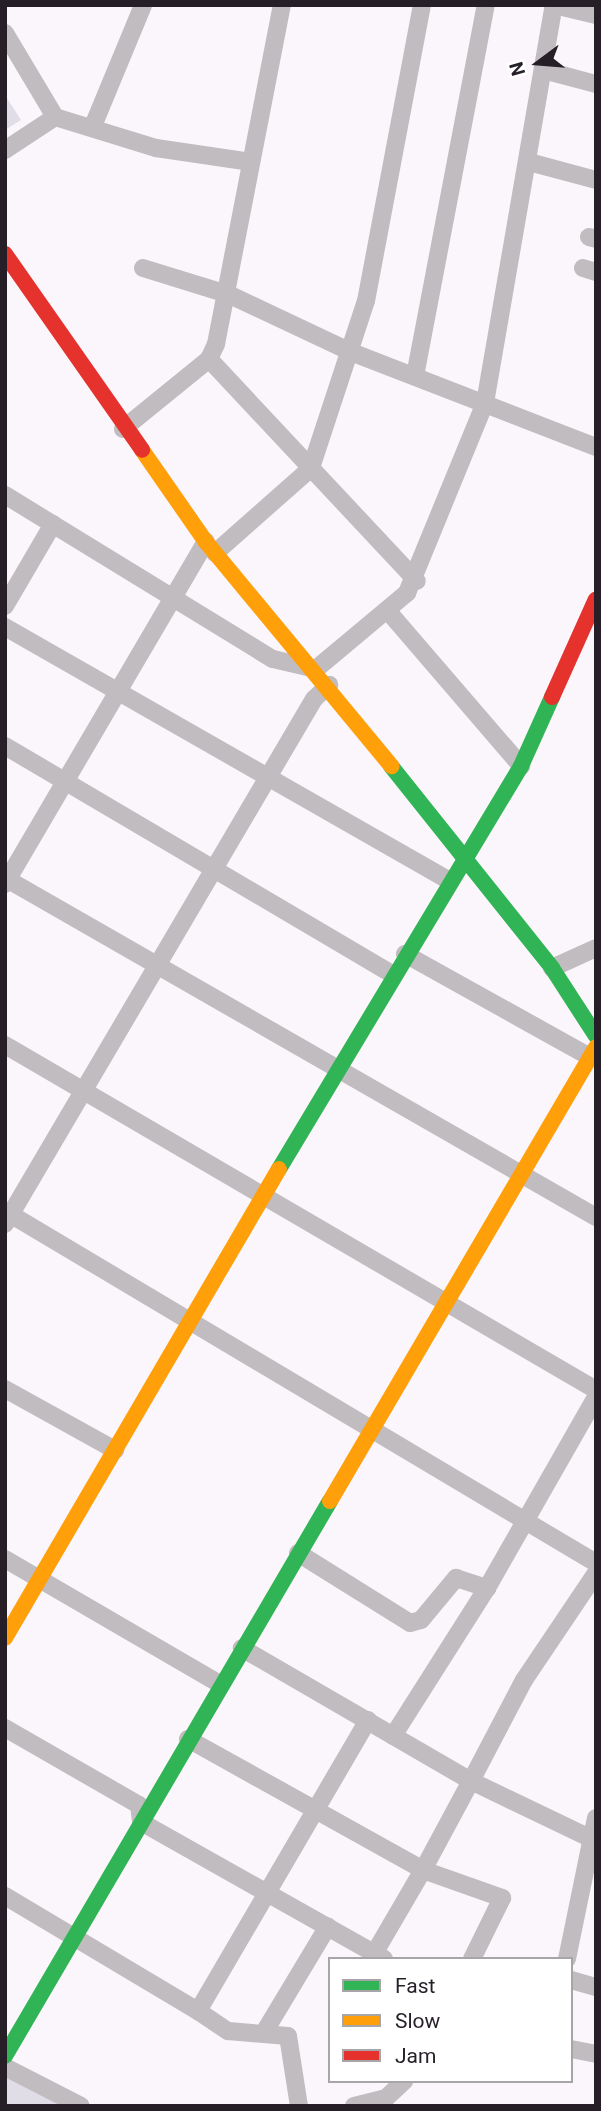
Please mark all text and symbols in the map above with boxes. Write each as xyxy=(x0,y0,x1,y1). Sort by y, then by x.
north arrow xyxy=(503,28,573,98)
text: N xyxy=(504,59,530,79)
legend xyxy=(328,1957,573,2083)
text: Fast xyxy=(395,1974,435,1998)
text: Slow xyxy=(395,2009,440,2033)
text: Jam xyxy=(395,2044,436,2068)

